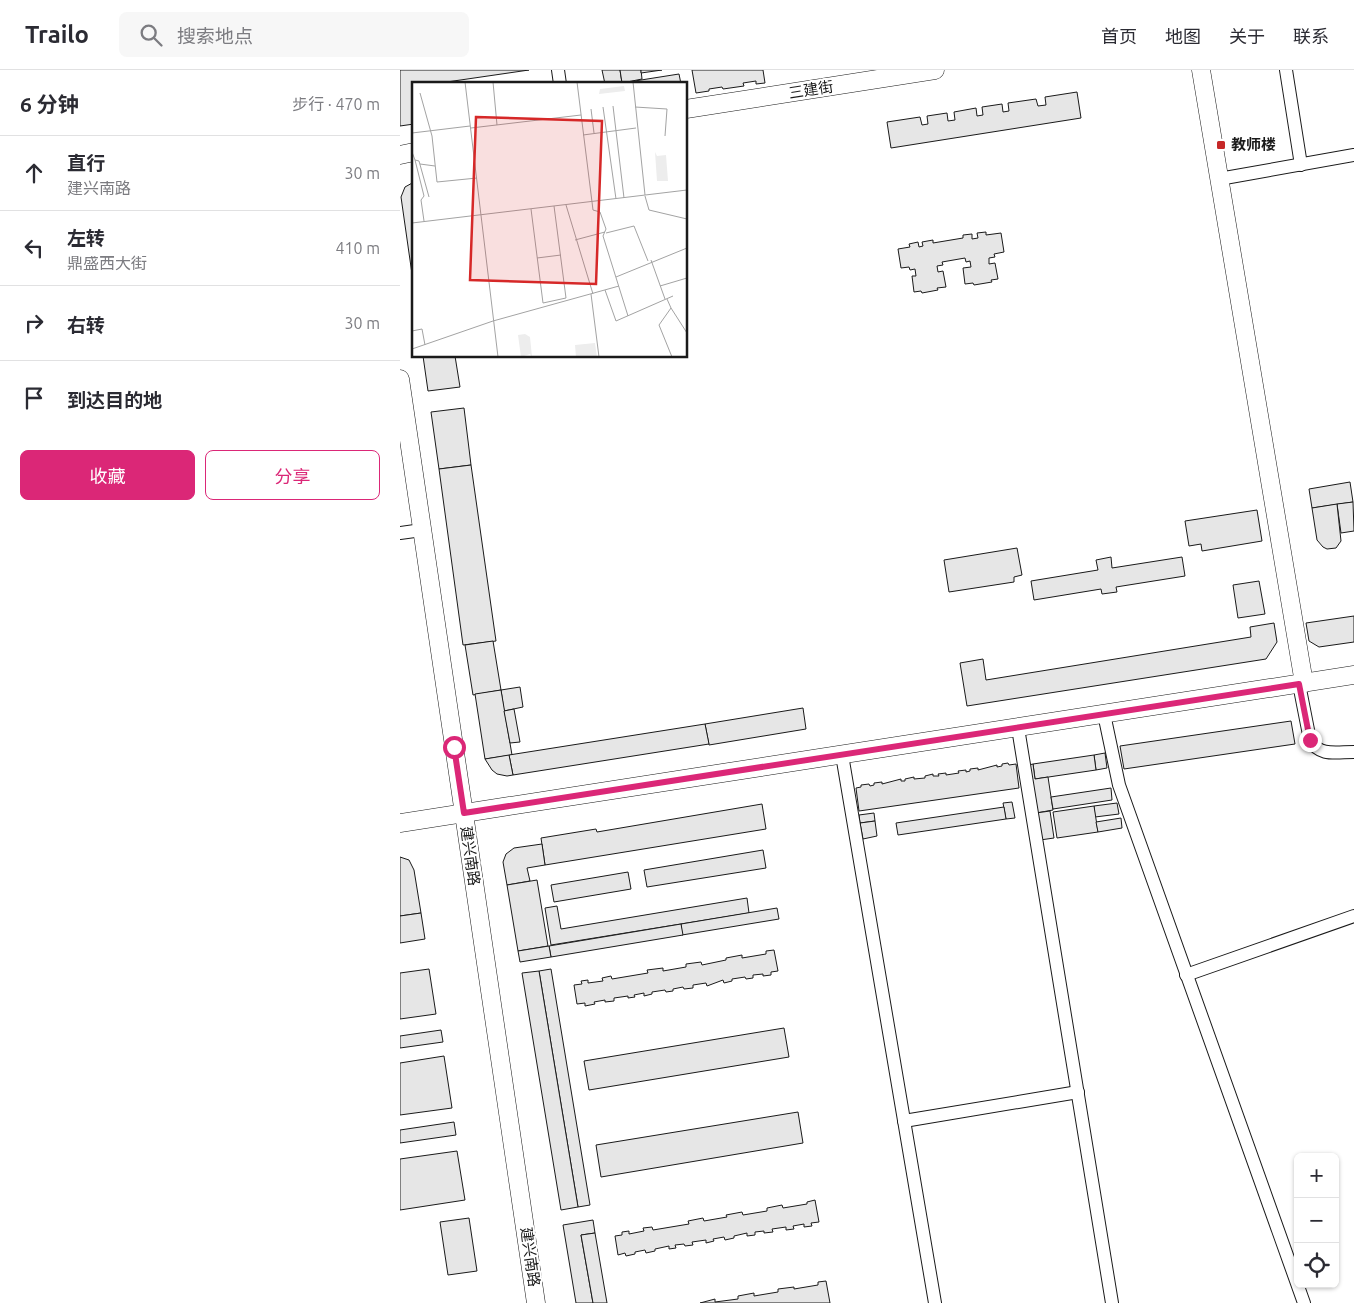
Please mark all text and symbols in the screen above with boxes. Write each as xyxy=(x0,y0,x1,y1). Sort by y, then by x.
search box xyxy=(119,12,469,57)
text: Trailo xyxy=(25,21,89,48)
icon: search xyxy=(137,21,165,49)
text: 搜索地点 xyxy=(177,25,253,47)
text: 首页 xyxy=(1101,26,1137,46)
text: 地图 xyxy=(1165,26,1201,46)
text: 关于 xyxy=(1229,26,1265,46)
text: 联系 xyxy=(1293,26,1329,46)
street label: 三建街 xyxy=(787,78,834,101)
inset map xyxy=(412,82,688,358)
text: 6 分钟 xyxy=(20,92,79,116)
text: 步行 · 470 m xyxy=(292,95,380,113)
place label: 教师楼 xyxy=(1231,136,1276,153)
marker: 教师楼 xyxy=(1215,139,1227,151)
text: 直行 xyxy=(67,152,105,174)
icon: ahead xyxy=(20,159,48,187)
text: 30 m xyxy=(344,164,380,182)
text: 建兴南路 xyxy=(67,179,131,197)
text: 左转 xyxy=(67,227,105,249)
icon: left xyxy=(20,234,48,262)
text: 410 m xyxy=(335,239,380,257)
text: 鼎盛西大街 xyxy=(67,254,147,272)
icon: right xyxy=(20,309,48,337)
text: 右转 xyxy=(67,314,105,336)
text: 30 m xyxy=(344,314,380,332)
icon: arrive xyxy=(20,384,48,412)
text: 到达目的地 xyxy=(67,389,162,411)
button: 收藏 xyxy=(20,450,195,500)
button: 分享 xyxy=(205,450,380,500)
route end xyxy=(1299,729,1322,752)
route start xyxy=(443,736,466,759)
street label: 建兴南路 xyxy=(458,825,483,887)
map controls xyxy=(1294,1153,1339,1288)
button: + xyxy=(1294,1153,1339,1198)
button: − xyxy=(1294,1198,1339,1243)
street label: 建兴南路 xyxy=(518,1226,543,1288)
button: locate xyxy=(1294,1243,1339,1288)

